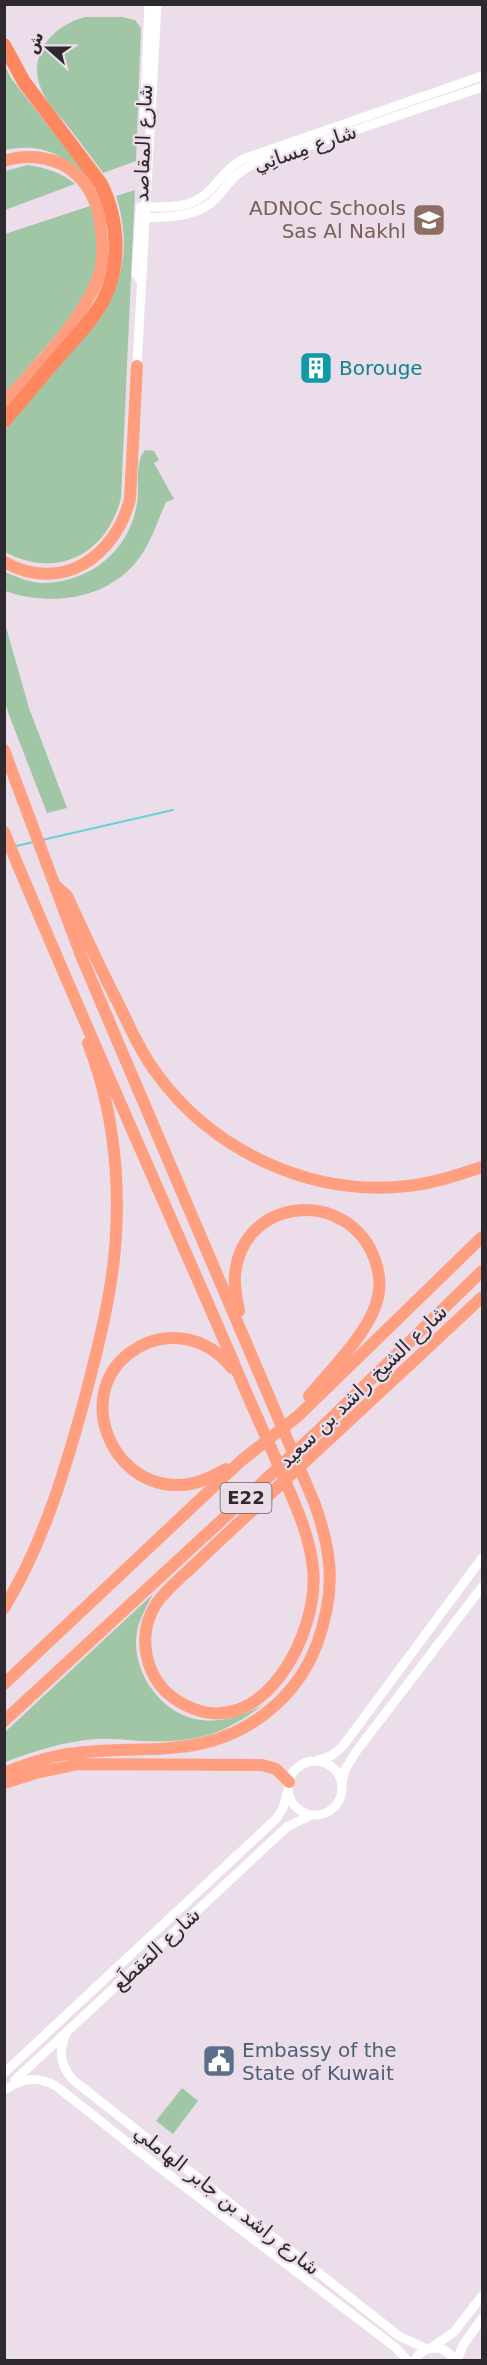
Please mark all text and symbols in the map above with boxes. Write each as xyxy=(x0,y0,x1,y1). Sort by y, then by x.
north arrow xyxy=(18,18,78,78)
text: ش xyxy=(22,29,47,57)
street label: شارع المقاصد xyxy=(129,84,157,202)
street label: شارع مِسانِي xyxy=(250,119,360,178)
place label: ADNOC Schools Sas Al Nakhl xyxy=(249,196,406,243)
school or university icon: ADNOC Schools Sas Al Nakhl xyxy=(411,202,447,238)
building icon: Borouge xyxy=(298,350,334,386)
place label: Borouge xyxy=(339,356,423,380)
street label: شارع الشيخ راشد بن سعيد xyxy=(274,1299,452,1473)
road number: E22 xyxy=(220,1483,272,1513)
street label: شارع المَقطَع xyxy=(107,1902,205,1996)
place label: Embassy of the State of Kuwait xyxy=(242,2038,397,2085)
public building icon: Embassy of the State of Kuwait xyxy=(201,2043,237,2079)
street label: شارع راشد بن جابر الهاملي xyxy=(129,2120,325,2281)

